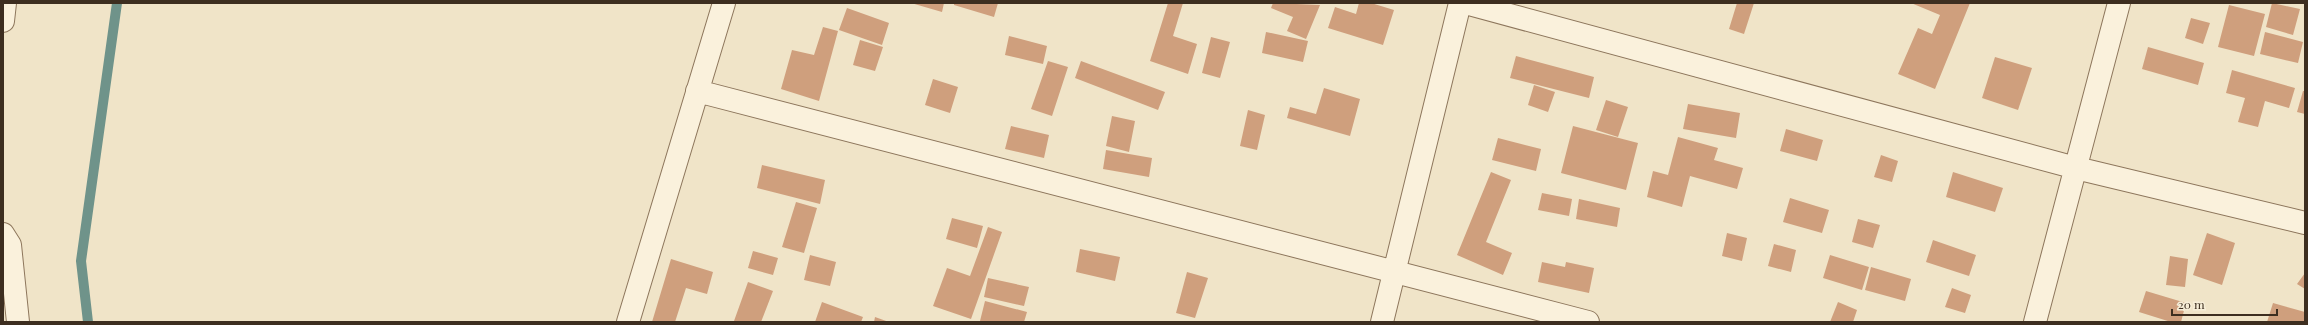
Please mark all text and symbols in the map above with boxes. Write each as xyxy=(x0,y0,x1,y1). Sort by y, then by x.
scale bar xyxy=(2172,291,2277,317)
text: 20 m xyxy=(2178,296,2205,312)

